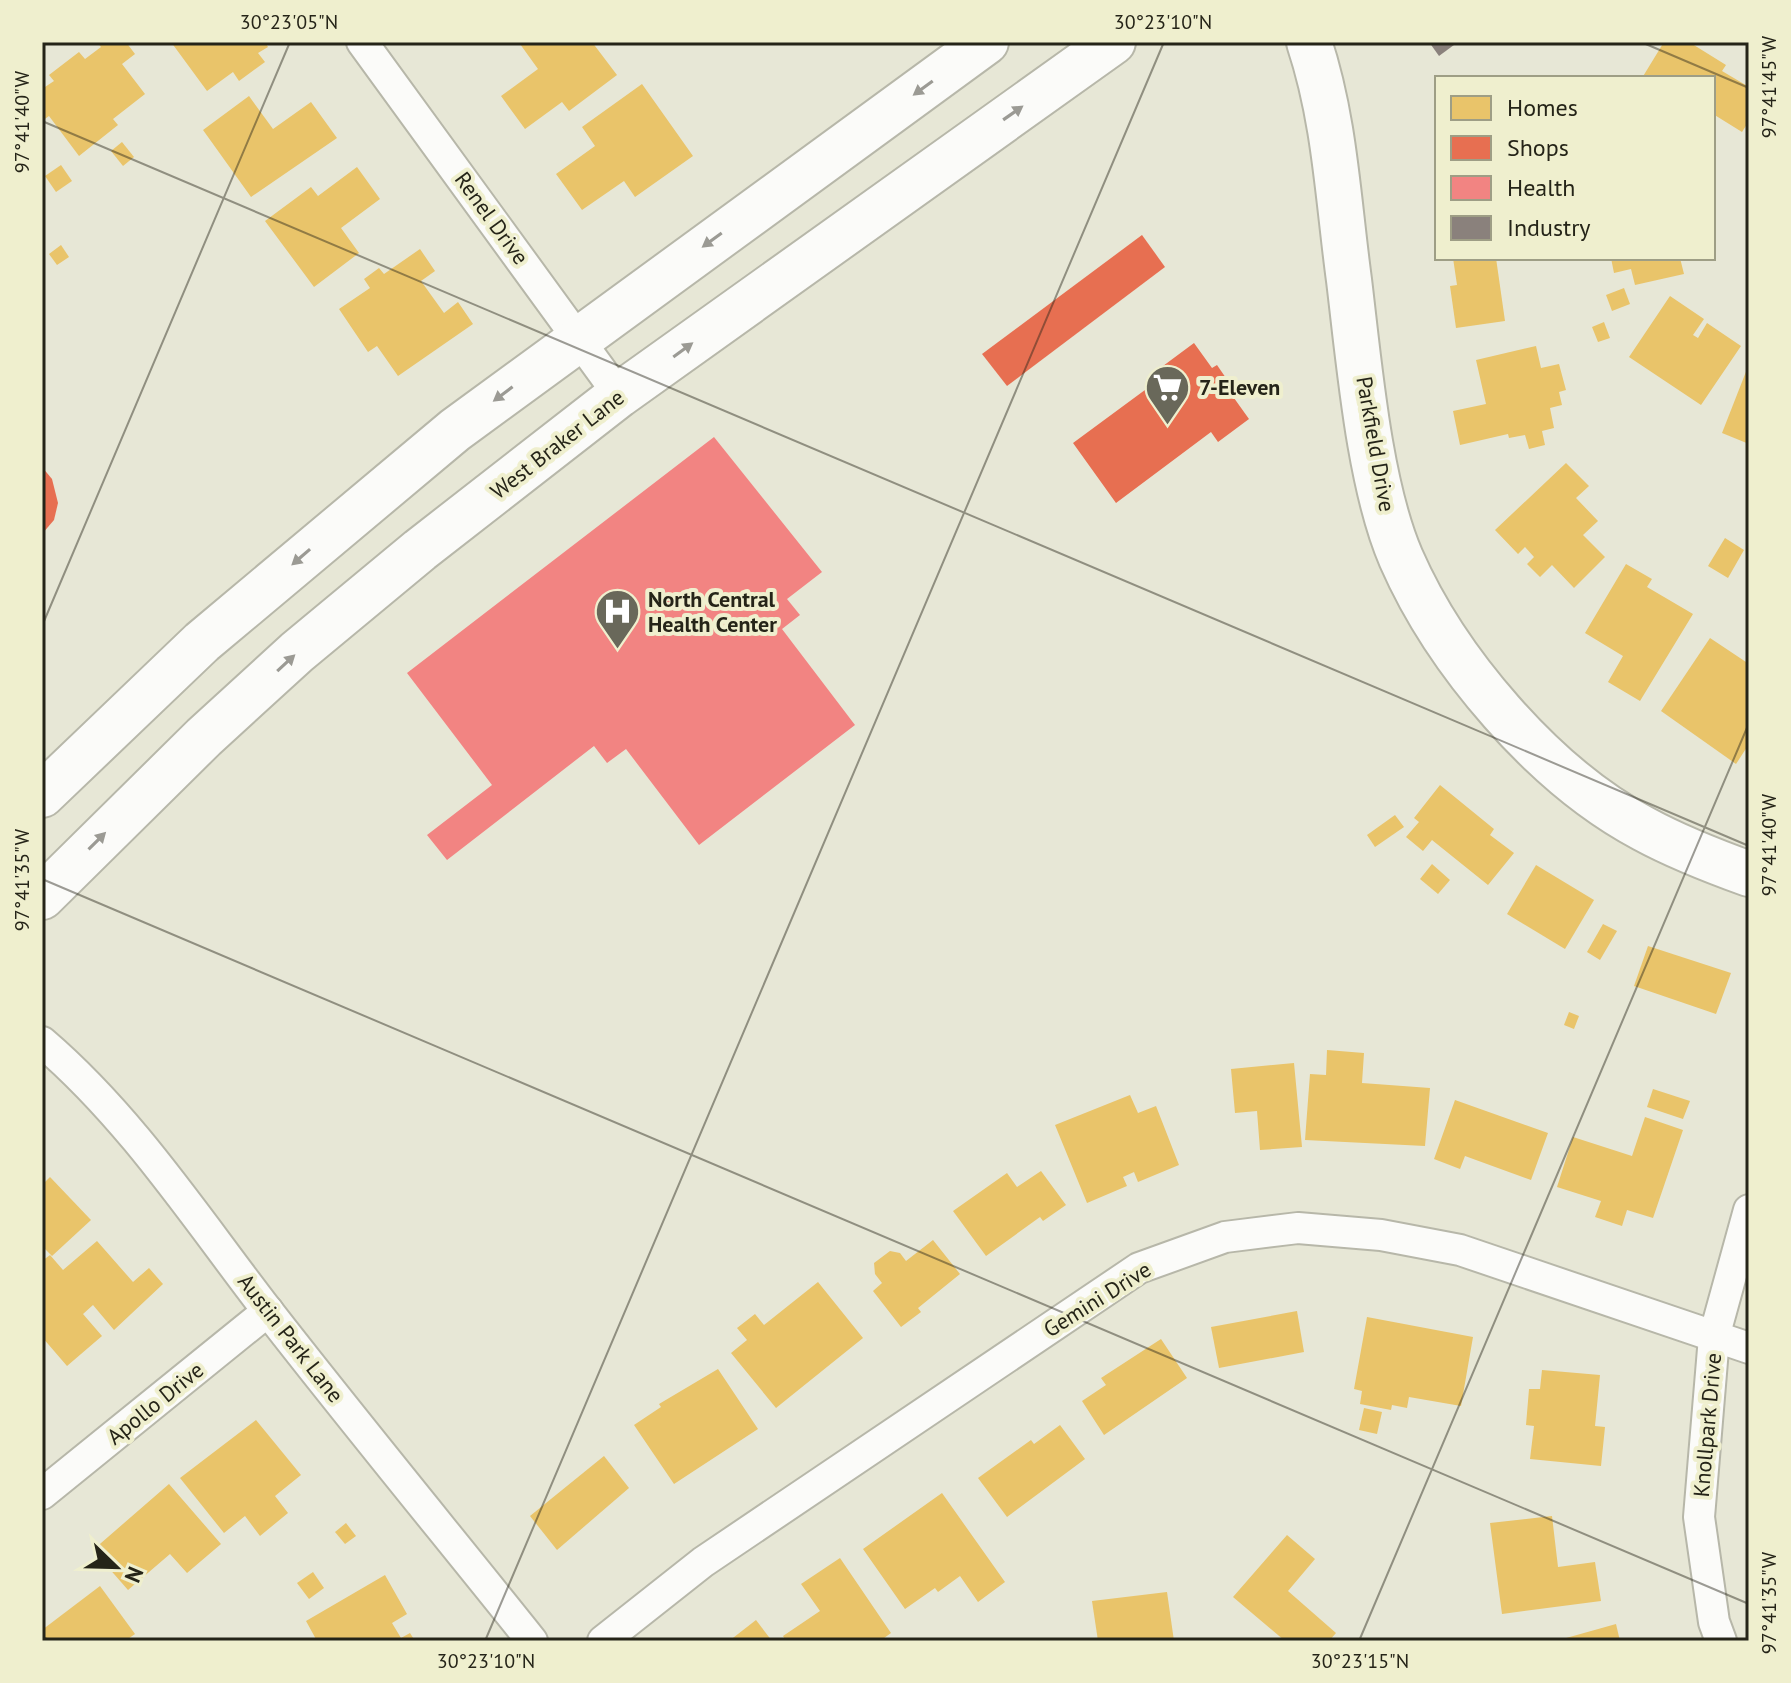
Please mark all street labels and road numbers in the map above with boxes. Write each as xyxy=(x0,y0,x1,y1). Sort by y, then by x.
street label: Renel Drive xyxy=(449,166,535,270)
street label: Parkfield Drive xyxy=(1350,374,1402,514)
street label: West Braker Lane xyxy=(484,383,630,505)
street label: Gemini Drive xyxy=(1038,1255,1156,1343)
street label: Austin Park Lane xyxy=(232,1268,350,1408)
street label: Knollpark Drive xyxy=(1687,1352,1727,1498)
street label: Apollo Drive xyxy=(101,1355,209,1451)

